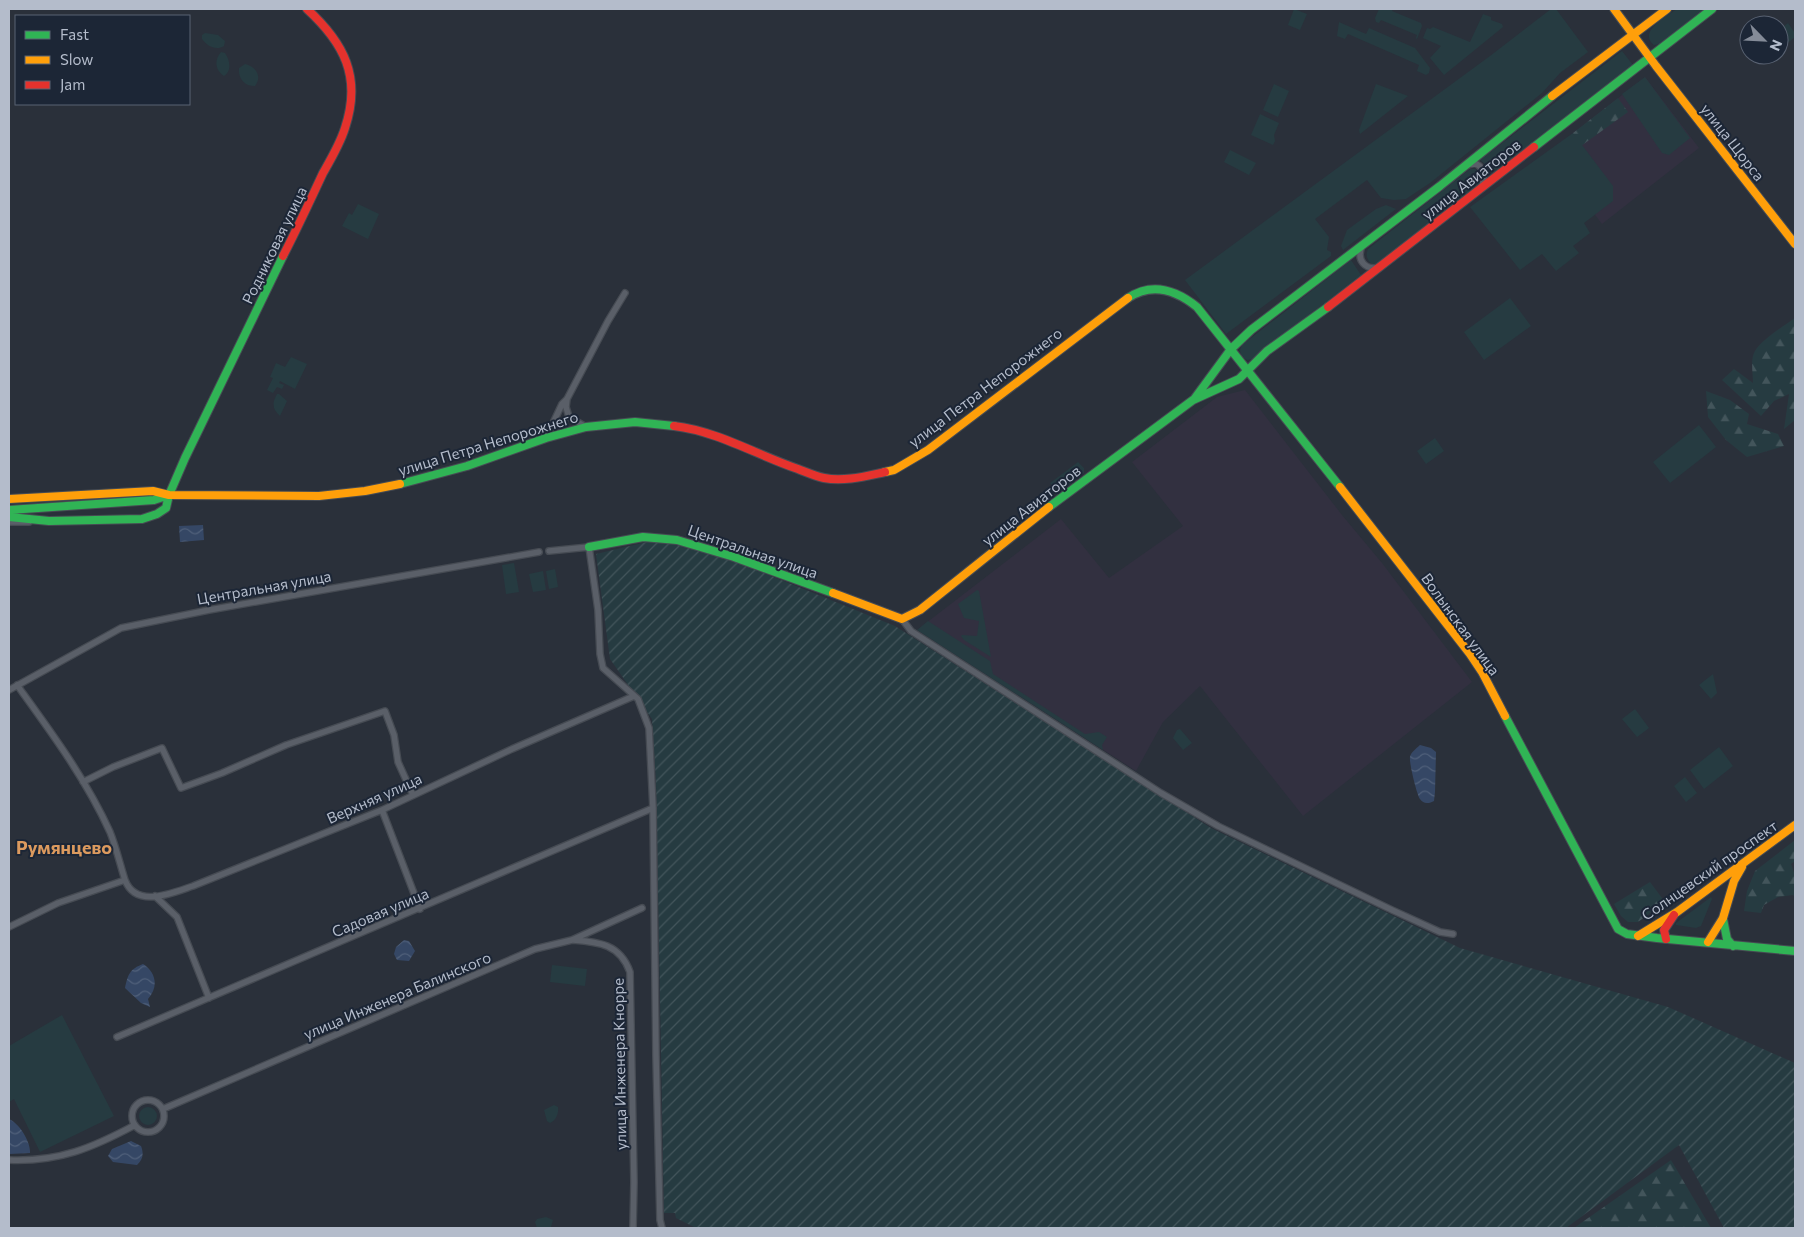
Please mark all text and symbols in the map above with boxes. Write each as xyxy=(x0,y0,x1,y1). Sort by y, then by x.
legend xyxy=(15,15,190,105)
north arrow xyxy=(1739,15,1789,65)
text: Fast xyxy=(60,25,89,43)
text: N xyxy=(1766,37,1786,54)
text: Slow xyxy=(60,50,93,68)
text: Jam xyxy=(60,75,85,93)
street label: улица Щорса xyxy=(1697,100,1769,184)
street label: улица Авиаторов xyxy=(1418,135,1524,223)
street label: Родниковая улица xyxy=(238,183,310,307)
street label: улица Петра Непорожнего xyxy=(905,323,1065,451)
street label: улица Петра Непорожнего xyxy=(396,407,580,479)
street label: улица Авиаторов xyxy=(978,461,1084,549)
street label: Центральная улица xyxy=(686,520,820,582)
street label: Центральная улица xyxy=(195,566,333,608)
street label: Волынская улица xyxy=(1418,570,1504,678)
street label: Верхняя улица xyxy=(324,769,424,827)
street label: Солнцевский проспект xyxy=(1638,816,1780,924)
district label: Румянцево xyxy=(16,836,112,858)
street label: Садовая улица xyxy=(329,884,431,940)
street label: улица Инженера Балинского xyxy=(301,947,493,1043)
street label: улица Инженера Кнорре xyxy=(608,978,630,1150)

